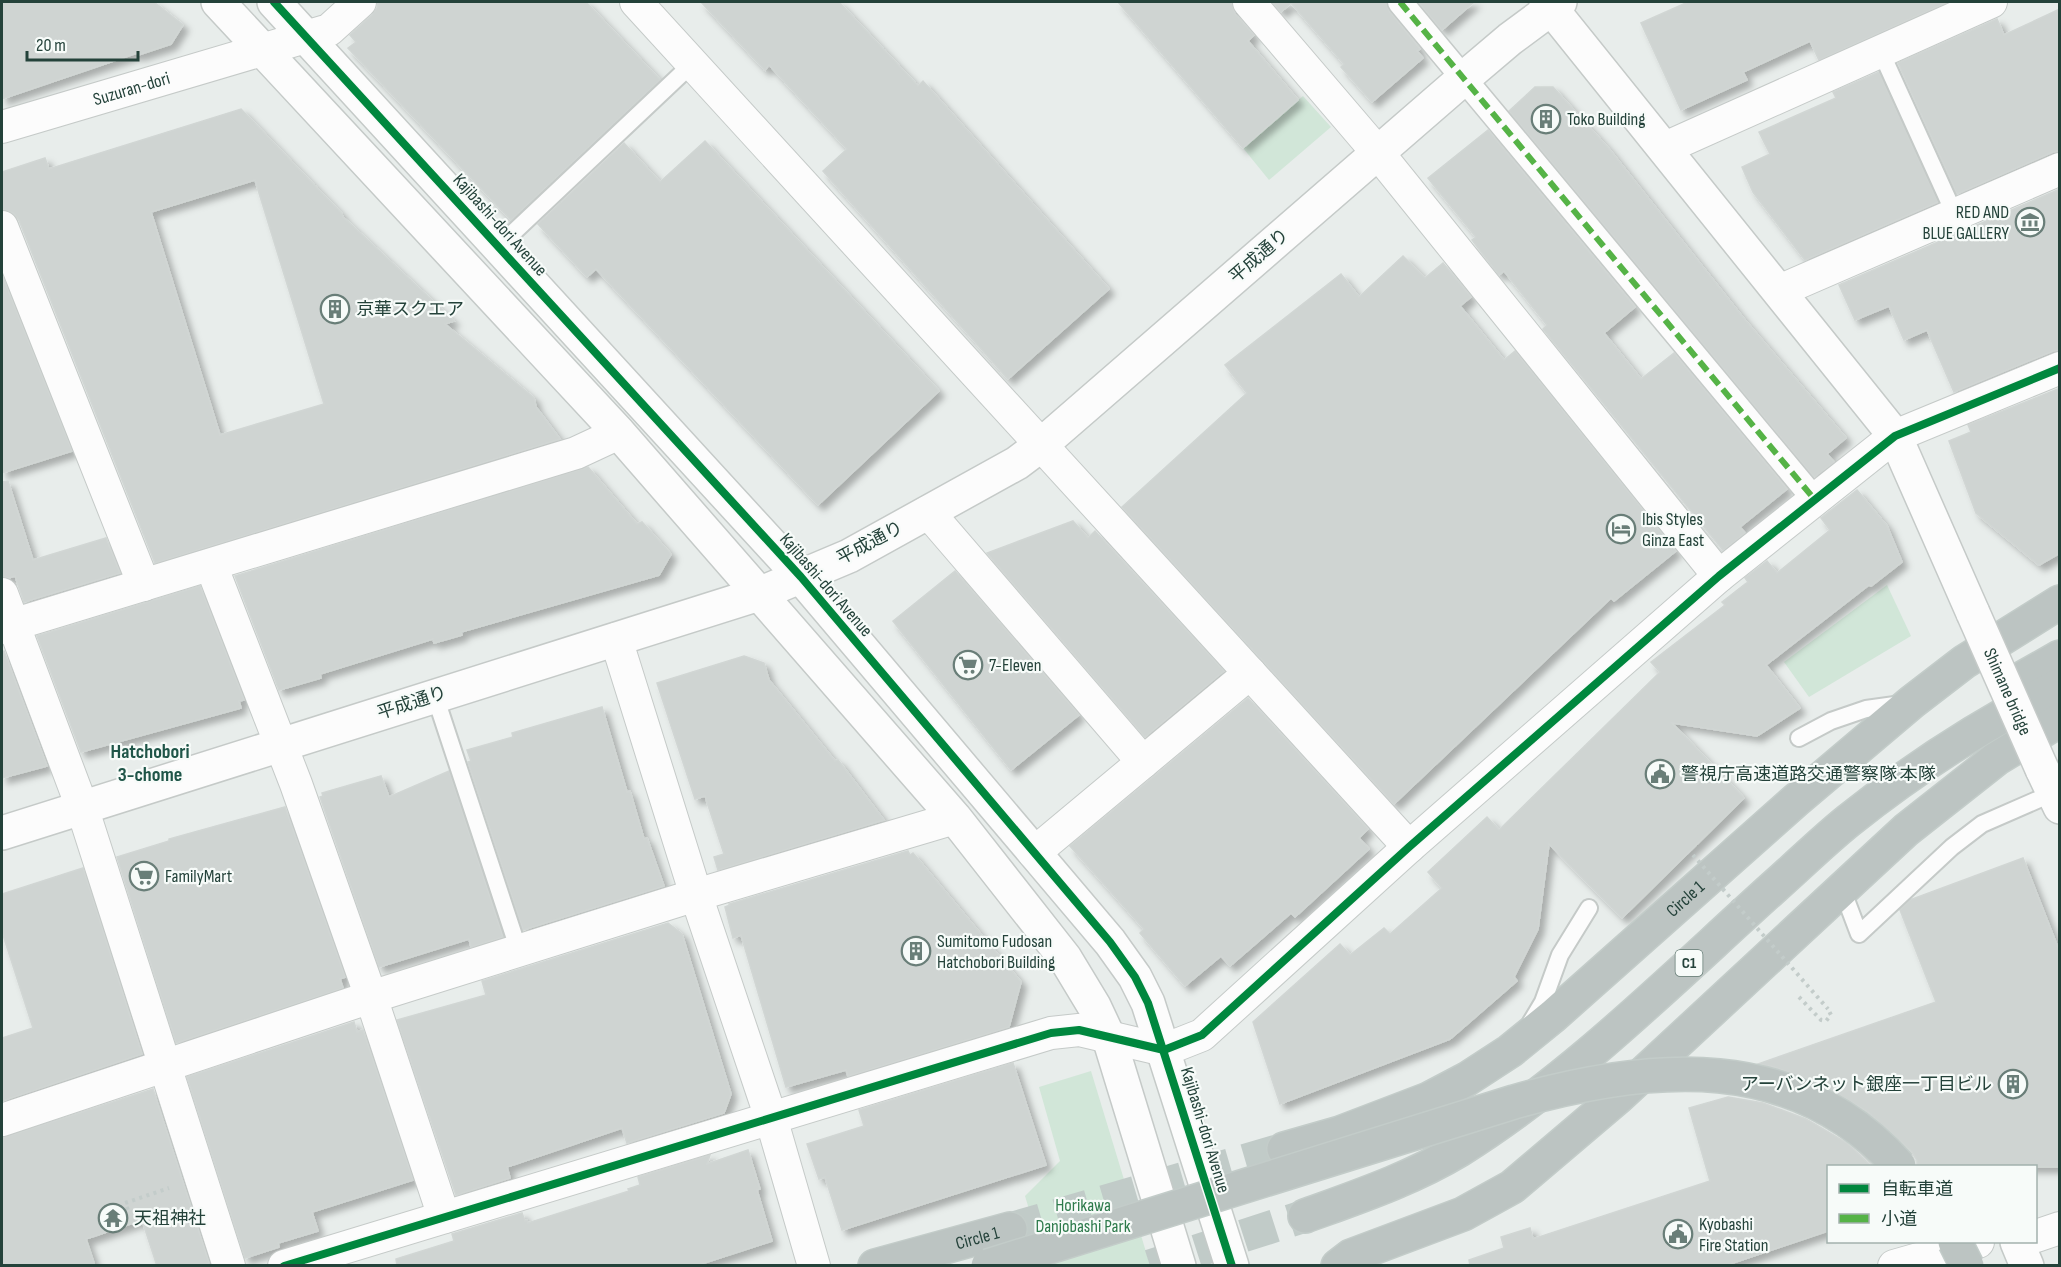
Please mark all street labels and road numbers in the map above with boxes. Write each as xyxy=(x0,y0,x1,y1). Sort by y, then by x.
street label: Suzuran-dori xyxy=(91,67,172,110)
street label: Kajibashi-dori Avenue xyxy=(449,170,551,280)
street label: 平成通り xyxy=(1225,224,1293,288)
street label: 平成通り xyxy=(833,517,907,569)
street label: Kajibashi-dori Avenue xyxy=(775,529,877,641)
street label: Shimane bridge xyxy=(1979,645,2036,738)
street label: 平成通り xyxy=(375,682,449,724)
street label: Circle 1 xyxy=(1662,876,1709,921)
road number: C1 xyxy=(1676,950,1702,976)
street label: Kajibashi-dori Avenue xyxy=(1176,1065,1234,1195)
street label: Circle 1 xyxy=(953,1222,1002,1254)

